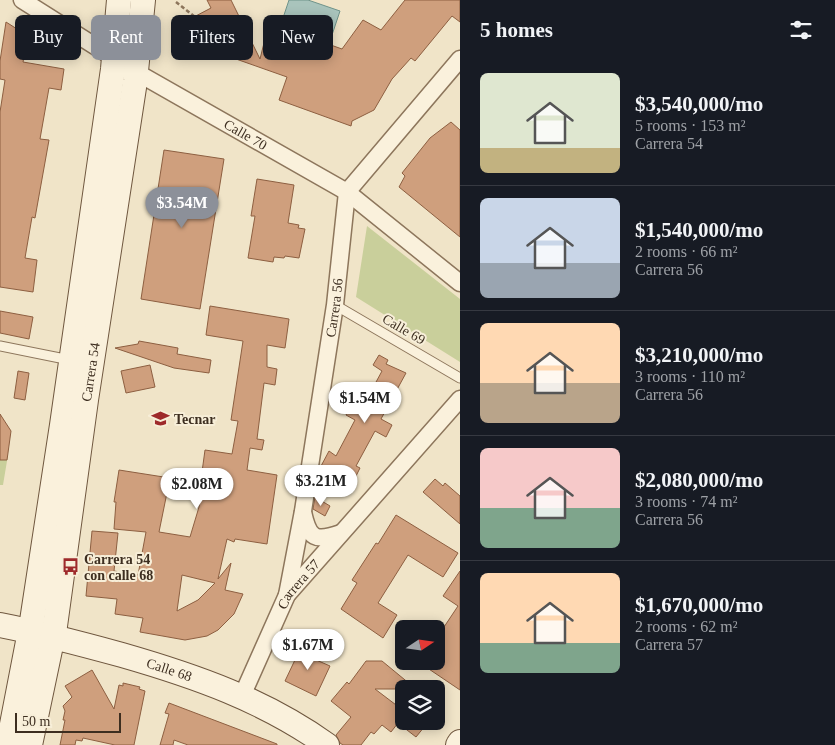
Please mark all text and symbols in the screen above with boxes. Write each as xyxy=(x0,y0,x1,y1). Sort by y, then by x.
chip: Buy xyxy=(15,15,81,60)
chip: Rent xyxy=(91,15,161,60)
chip: Filters xyxy=(171,15,253,60)
chip: New xyxy=(263,15,333,60)
icon: filters xyxy=(787,16,815,44)
text: 5 homes xyxy=(480,18,553,42)
text: $3,540,000/mo xyxy=(635,92,763,116)
icon: home xyxy=(520,93,580,153)
street label: Calle 70 xyxy=(221,117,270,153)
text: 5 rooms · 153 m² xyxy=(635,117,746,134)
text: Carrera 54 xyxy=(635,135,703,152)
pin: $3.54M xyxy=(141,186,223,229)
text: $3.54M xyxy=(156,194,208,211)
icon: home xyxy=(520,218,580,278)
text: $1,540,000/mo xyxy=(635,218,763,242)
text: 2 rooms · 66 m² xyxy=(635,243,738,260)
text: Carrera 56 xyxy=(635,261,703,278)
street label: Carrera 56 xyxy=(323,278,346,339)
street label: Calle 69 xyxy=(380,311,428,348)
street label: Carrera 54 xyxy=(79,342,103,403)
icon: home xyxy=(520,343,580,403)
text: $3,210,000/mo xyxy=(635,343,763,367)
text: 3 rooms · 110 m² xyxy=(635,368,745,385)
pin: $1.54M xyxy=(324,382,406,424)
text: Carrera 56 xyxy=(635,386,703,403)
text: $1.54M xyxy=(339,389,391,406)
school or university icon: Tecnar xyxy=(150,409,170,429)
place label: Tecnar xyxy=(174,412,215,427)
pin: $3.21M xyxy=(280,464,362,507)
pin: $2.08M xyxy=(156,468,238,510)
icon: home xyxy=(520,468,580,528)
text: $2,080,000/mo xyxy=(635,468,763,492)
text: $3.21M xyxy=(295,472,347,489)
text: $2.08M xyxy=(171,475,223,492)
text: 3 rooms · 74 m² xyxy=(635,493,738,510)
text: Carrera 56 xyxy=(635,511,703,528)
place label: Carrera 54 con calle 68 xyxy=(84,552,153,583)
street label: Carrera 57 xyxy=(275,556,323,611)
bus stop icon: Carrera 54 con calle 68 xyxy=(60,557,80,577)
icon: home xyxy=(520,593,580,653)
text: $1,670,000/mo xyxy=(635,593,763,617)
text: 2 rooms · 62 m² xyxy=(635,618,738,635)
north arrow xyxy=(395,620,445,670)
map controls xyxy=(395,620,445,730)
pin: $1.67M xyxy=(267,628,349,671)
text: $1.67M xyxy=(282,636,334,653)
text: Carrera 57 xyxy=(635,636,703,653)
street label: Calle 68 xyxy=(145,656,194,684)
button: layers xyxy=(395,680,445,730)
scale bar xyxy=(15,710,121,733)
text: 50 m xyxy=(22,714,50,729)

